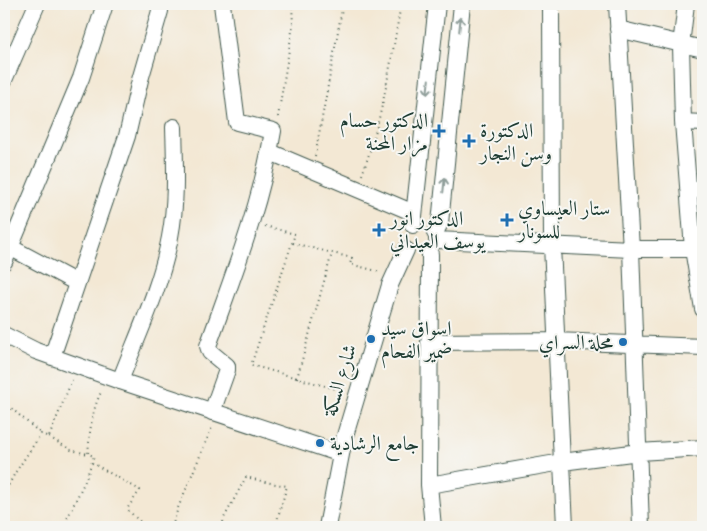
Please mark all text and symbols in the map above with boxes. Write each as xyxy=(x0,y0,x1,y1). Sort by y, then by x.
one-way arrow xyxy=(455,16,465,32)
one-way arrow xyxy=(423,79,433,95)
place label: الدكتور حسام مزار المحنة xyxy=(340,109,428,157)
place label: الدكتورة وسن النجار xyxy=(478,119,552,167)
marker: الدكتور حسام مزار المحنة xyxy=(432,124,446,138)
marker: الدكتورة وسن النجار xyxy=(462,134,476,148)
one-way arrow xyxy=(439,178,448,194)
place label: ستار العيساوي للسونار xyxy=(516,197,610,245)
place label: الدكتور انور يوسف العيداني xyxy=(388,207,486,257)
marker: ستار العيساوي للسونار xyxy=(500,213,514,227)
marker: الدكتور انور يوسف العيداني xyxy=(372,223,386,237)
place label: اسواق سيد ضمير الفحام xyxy=(381,317,452,369)
place label: محلة السراي xyxy=(539,331,613,358)
marker: اسواق سيد ضمير الفحام xyxy=(365,333,377,345)
marker: محلة السراي xyxy=(617,336,629,348)
street label: شارع السكة xyxy=(317,341,367,422)
place label: جامع الرشادية xyxy=(330,432,419,461)
marker: جامع الرشادية xyxy=(314,437,326,449)

